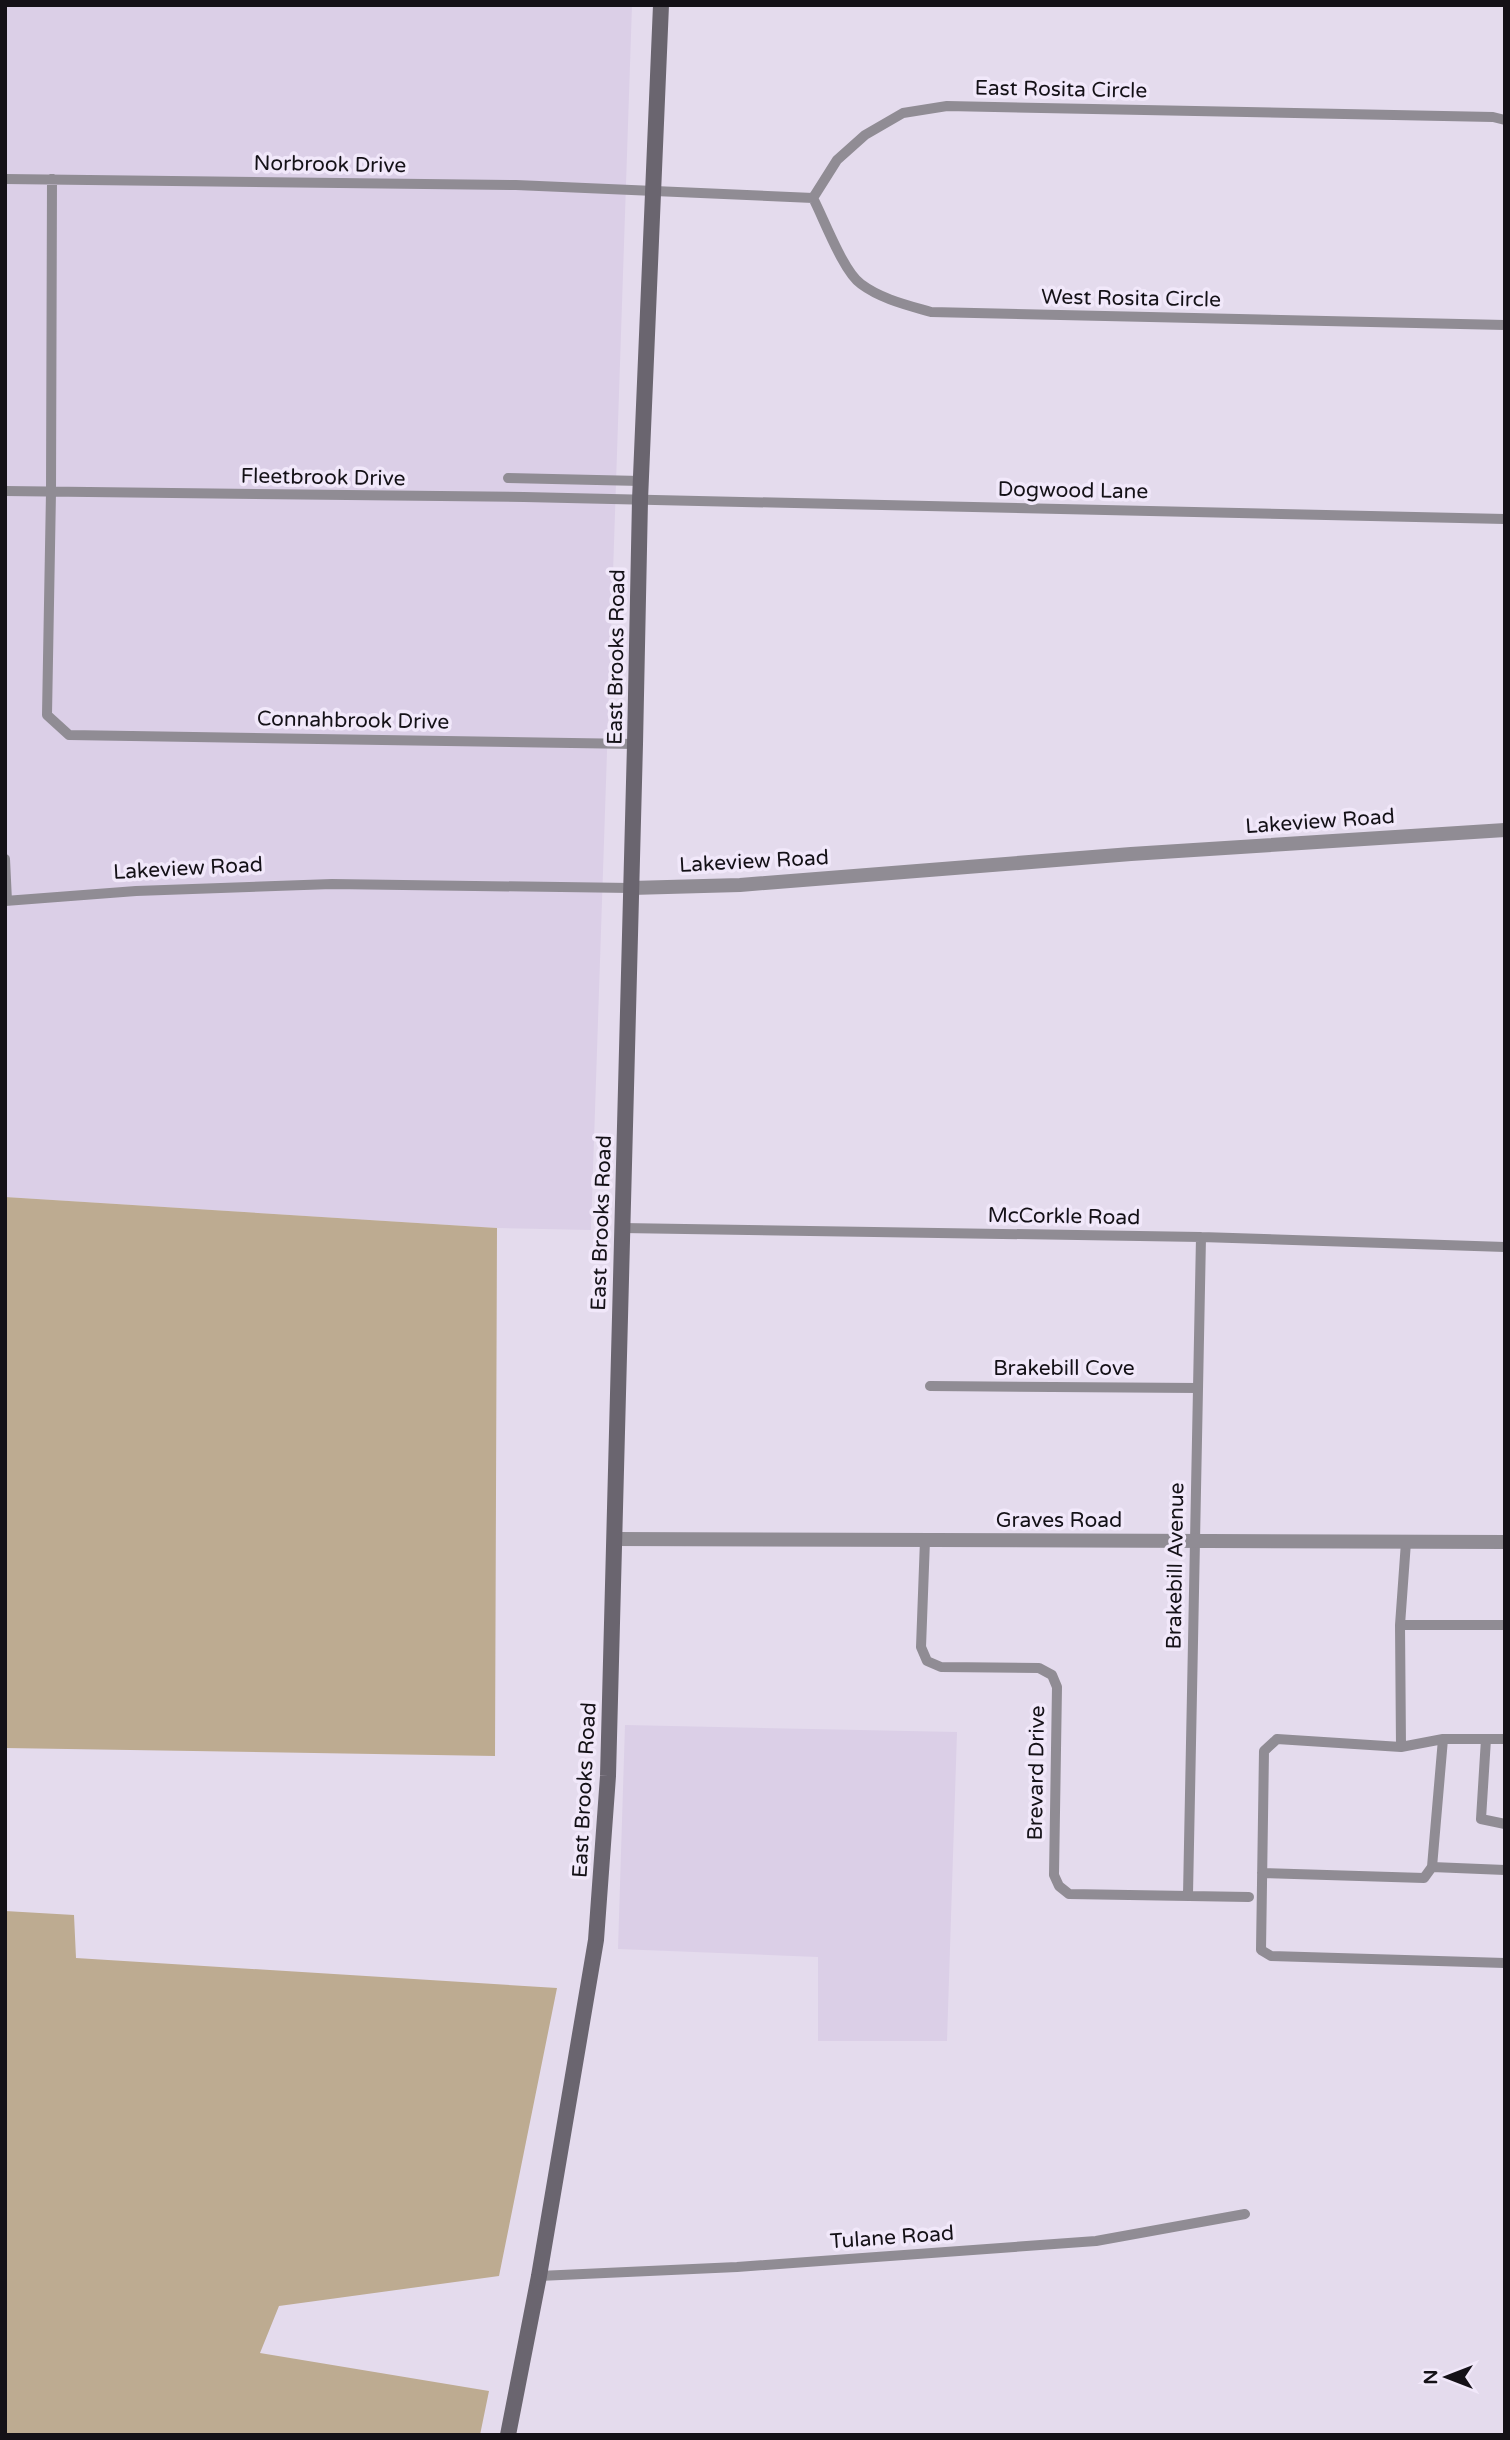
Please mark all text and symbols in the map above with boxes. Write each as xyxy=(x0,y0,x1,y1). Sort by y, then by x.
street label: East Rosita Circle xyxy=(974,75,1148,104)
street label: Norbrook Drive xyxy=(254,151,407,178)
street label: West Rosita Circle xyxy=(1041,284,1221,313)
street label: Fleetbrook Drive xyxy=(240,464,406,491)
street label: Dogwood Lane xyxy=(997,477,1149,504)
street label: East Brooks Road xyxy=(602,569,631,745)
street label: Connahbrook Drive xyxy=(257,706,449,735)
street label: Lakeview Road xyxy=(1244,804,1396,839)
street label: Lakeview Road xyxy=(678,845,830,878)
street label: Lakeview Road xyxy=(112,852,264,885)
street label: East Brooks Road xyxy=(586,1135,617,1311)
street label: McCorkle Road xyxy=(987,1203,1141,1230)
street label: Brakebill Cove xyxy=(993,1356,1135,1381)
street label: Brakebill Avenue xyxy=(1162,1482,1189,1650)
street label: Graves Road xyxy=(996,1508,1122,1533)
street label: East Brooks Road xyxy=(567,1702,602,1878)
street label: Brevard Drive xyxy=(1023,1705,1050,1841)
street label: Tulane Road xyxy=(829,2221,955,2254)
north arrow xyxy=(1412,2342,1482,2412)
text: N xyxy=(1420,2369,1442,2385)

